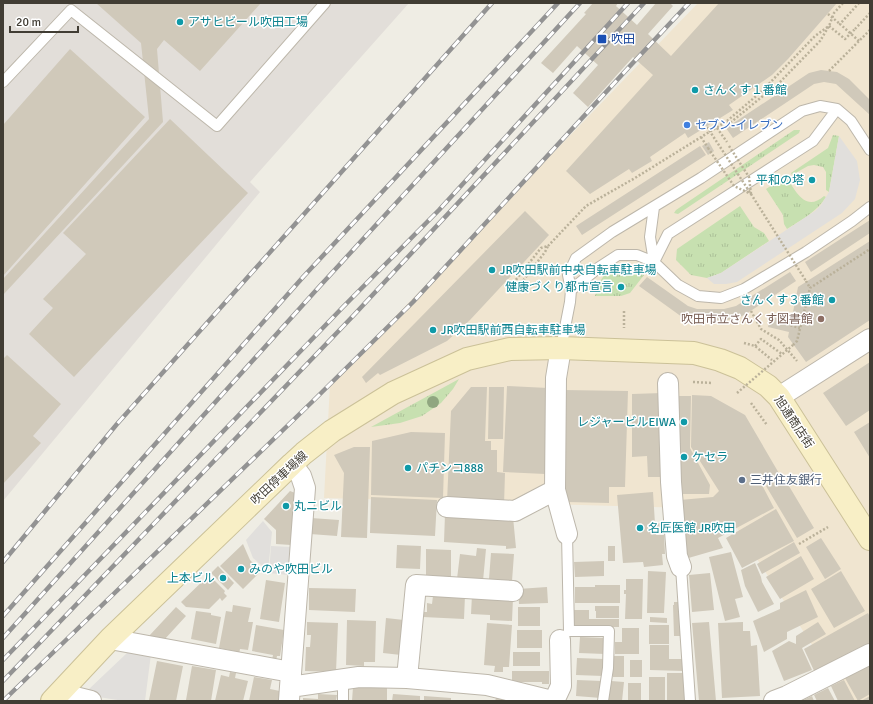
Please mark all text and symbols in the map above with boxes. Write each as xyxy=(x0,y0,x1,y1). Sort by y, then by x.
scale bar xyxy=(10,8,78,34)
text: 20 m xyxy=(16,15,41,30)
place label: アサヒビール吹田工場 xyxy=(188,15,308,30)
marker: アサヒビール吹田工場 xyxy=(175,17,185,27)
place label: 吹田 xyxy=(611,32,635,47)
marker: 吹田 xyxy=(596,33,608,45)
place label: さんくす１番館 xyxy=(703,83,787,98)
marker: さんくす１番館 xyxy=(690,85,700,95)
place label: セブン-イレブン xyxy=(695,118,783,133)
marker: セブン-イレブン xyxy=(682,120,692,130)
place label: 平和の塔 xyxy=(756,173,804,188)
marker: 平和の塔 xyxy=(807,175,817,185)
place label: JR吹田駅前中央自転車駐車場 xyxy=(500,263,657,278)
marker: JR吹田駅前中央自転車駐車場 xyxy=(487,265,497,275)
place label: 健康づくり都市宣言 xyxy=(505,280,613,295)
marker: 健康づくり都市宣言 xyxy=(616,282,626,292)
place label: さんくす３番館 xyxy=(740,293,824,308)
marker: さんくす３番館 xyxy=(827,295,837,305)
place label: 吹田市立さんくす図書館 xyxy=(681,312,813,327)
marker: 吹田市立さんくす図書館 xyxy=(816,314,826,324)
place label: JR吹田駅前西自転車駐車場 xyxy=(441,323,586,338)
marker: JR吹田駅前西自転車駐車場 xyxy=(428,325,438,335)
street label: 旭通商店街 xyxy=(771,393,817,451)
place label: レジャービルEIWA xyxy=(577,415,677,430)
marker: レジャービルEIWA xyxy=(679,417,689,427)
street label: 吹田停車場線 xyxy=(248,448,311,508)
place label: ケセラ xyxy=(692,450,728,465)
marker: ケセラ xyxy=(679,452,689,462)
place label: パチンコ888 xyxy=(416,461,483,476)
marker: パチンコ888 xyxy=(403,463,413,473)
place label: 三井住友銀行 xyxy=(750,473,822,488)
marker: 三井住友銀行 xyxy=(737,475,747,485)
place label: 丸ニビル xyxy=(294,499,342,514)
marker: 丸ニビル xyxy=(281,501,291,511)
place label: 名匠医館 JR吹田 xyxy=(648,521,735,536)
marker: 名匠医館 JR吹田 xyxy=(635,523,645,533)
place label: みのや吹田ビル xyxy=(249,562,333,577)
marker: みのや吹田ビル xyxy=(236,564,246,574)
place label: 上本ビル xyxy=(167,571,215,586)
marker: 上本ビル xyxy=(218,573,228,583)

